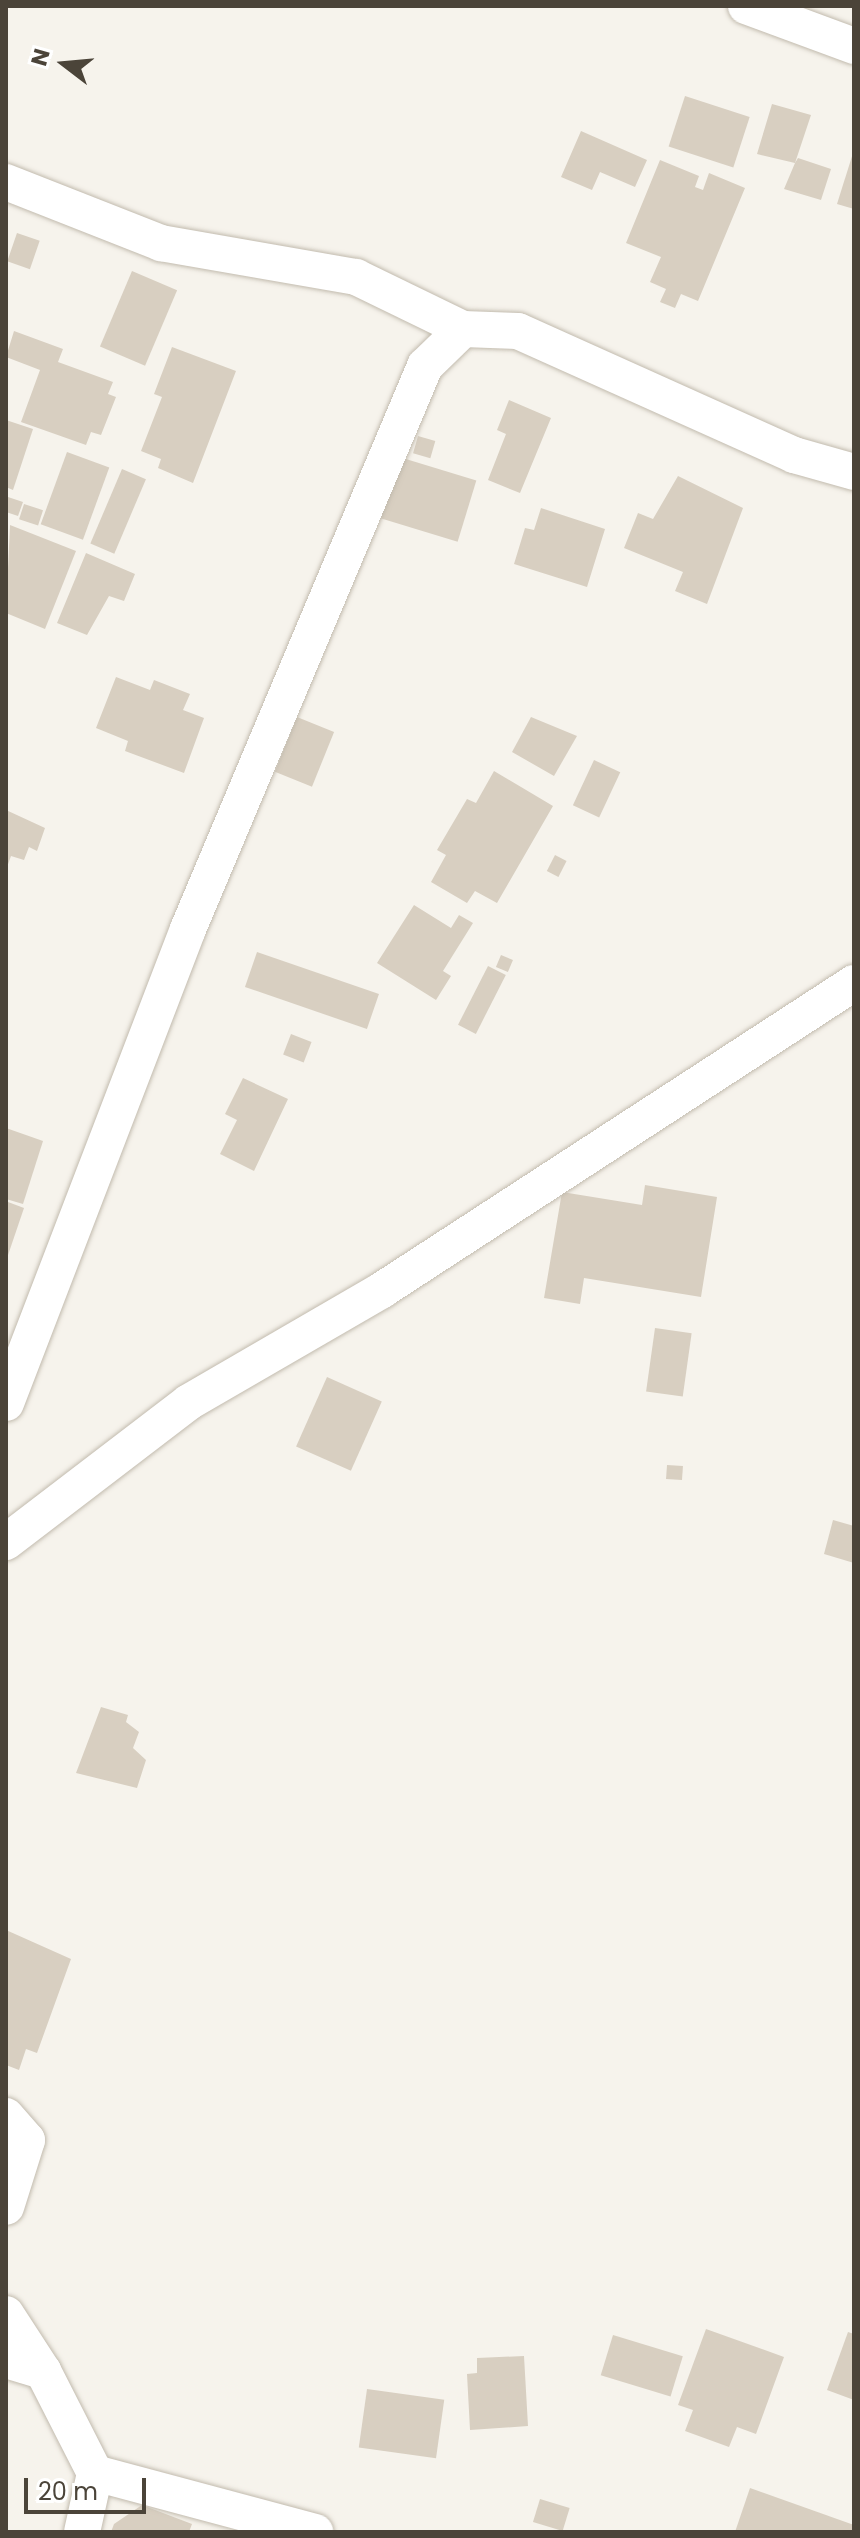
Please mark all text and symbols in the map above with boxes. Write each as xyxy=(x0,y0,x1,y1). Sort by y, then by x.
north arrow xyxy=(24,24,104,104)
text: N xyxy=(23,45,58,69)
scale bar xyxy=(28,2462,150,2512)
text: 20 m xyxy=(38,2475,98,2508)

